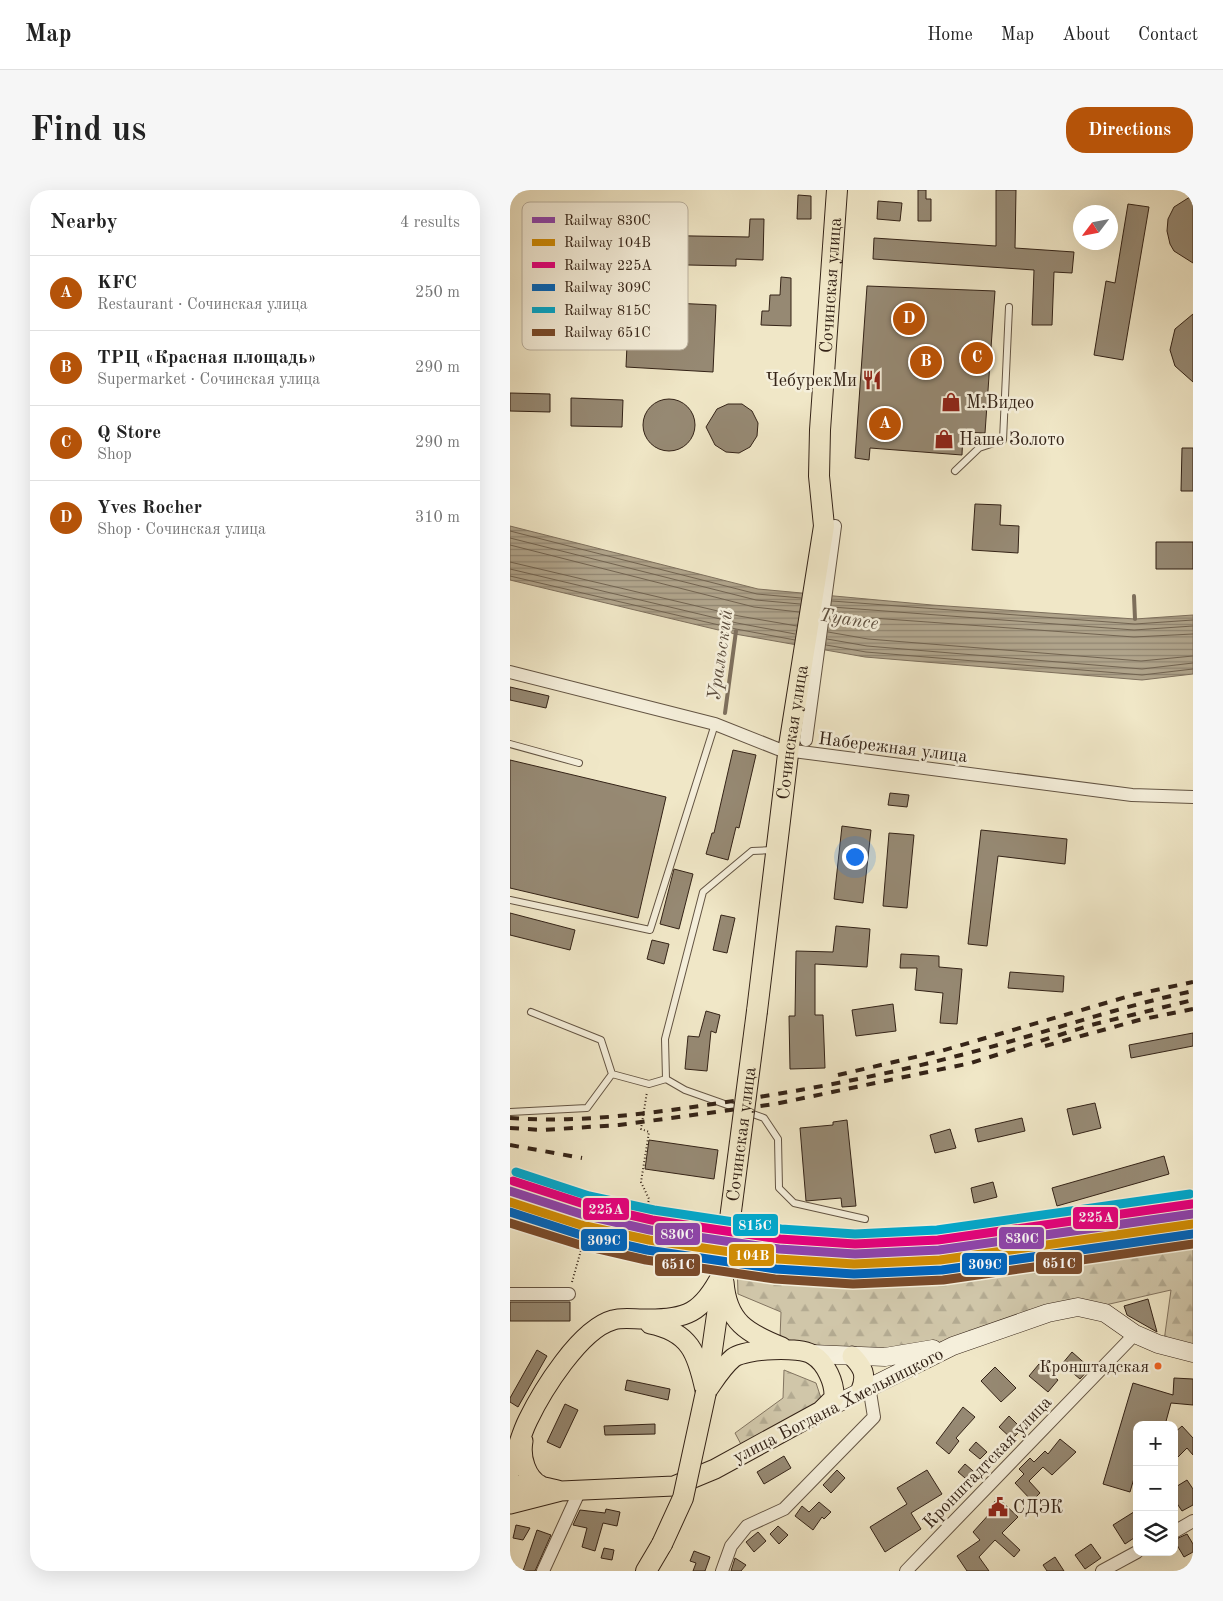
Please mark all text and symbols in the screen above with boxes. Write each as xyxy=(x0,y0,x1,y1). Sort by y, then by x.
text: Map xyxy=(25,23,72,47)
text: Home xyxy=(927,26,973,44)
text: Map xyxy=(1001,26,1034,44)
text: About xyxy=(1062,26,1110,44)
text: Contact xyxy=(1138,26,1198,44)
button: Directions xyxy=(1066,107,1193,153)
text: Find us xyxy=(30,113,146,148)
legend xyxy=(522,202,688,350)
north arrow xyxy=(1073,205,1118,250)
text: Nearby xyxy=(50,212,118,233)
text: Railway 830С xyxy=(564,214,651,228)
text: 4 results xyxy=(400,215,460,231)
street label: Сочинская улица xyxy=(817,217,845,354)
text: Railway 104В xyxy=(564,236,651,250)
text: Railway 225А xyxy=(564,259,652,273)
text: KFC xyxy=(97,274,137,293)
text: Railway 309С xyxy=(564,281,651,295)
text: A xyxy=(60,285,72,301)
text: 250 m xyxy=(415,285,460,301)
text: Restaurant · Сочинская улица xyxy=(97,297,308,313)
pin: D xyxy=(893,300,925,338)
text: Railway 815С xyxy=(564,304,651,318)
text: Railway 651С xyxy=(564,326,651,340)
pin: C xyxy=(961,339,993,377)
pin: B xyxy=(910,343,942,381)
text: ТРЦ «Красная площадь» xyxy=(97,349,317,368)
text: B xyxy=(60,360,72,376)
text: 290 m xyxy=(415,360,460,376)
restaurant icon: ЧебурекМи xyxy=(861,369,883,391)
text: Supermarket · Сочинская улица xyxy=(97,372,320,388)
place label: ЧебурекМи xyxy=(766,372,857,390)
shop icon: М.Видео xyxy=(940,391,962,413)
place label: М.Видео xyxy=(966,394,1034,412)
pin: A xyxy=(869,405,901,443)
text: Q Store xyxy=(97,424,161,443)
shop icon: Наше Золото xyxy=(933,428,955,450)
place label: Наше Золото xyxy=(959,431,1065,449)
text: C xyxy=(61,435,71,451)
text: 290 m xyxy=(415,435,460,451)
text: Shop xyxy=(97,447,132,463)
text: Yves Rocher xyxy=(97,499,202,518)
text: D xyxy=(60,510,72,526)
text: 310 m xyxy=(415,510,460,526)
text: Shop · Сочинская улица xyxy=(97,522,266,538)
water label: Туапсе xyxy=(818,606,880,635)
water label: Уральский xyxy=(706,608,737,702)
street label: Сочинская улица xyxy=(775,664,812,801)
street label: Набережная улица xyxy=(817,730,969,766)
your location xyxy=(842,844,868,870)
street label: Сочинская улица xyxy=(724,1066,760,1203)
line badge: 225А xyxy=(582,1197,630,1221)
text: 225А xyxy=(589,1203,624,1217)
line badge: 225А xyxy=(1072,1206,1119,1230)
text: 225А xyxy=(1079,1211,1114,1225)
line badge: 815С xyxy=(732,1213,779,1237)
text: 815С xyxy=(738,1219,772,1233)
line badge: 830С xyxy=(654,1222,701,1246)
line badge: 830С xyxy=(998,1226,1045,1250)
line badge: 309С xyxy=(580,1228,628,1252)
text: 830С xyxy=(660,1228,694,1242)
text: 830С xyxy=(1005,1232,1039,1246)
text: 309С xyxy=(587,1234,621,1248)
line badge: 104В xyxy=(728,1243,775,1267)
text: 104В xyxy=(735,1249,769,1263)
line badge: 651С xyxy=(1035,1251,1083,1275)
line badge: 309С xyxy=(961,1252,1008,1276)
line badge: 651С xyxy=(654,1253,701,1277)
text: 651С xyxy=(1042,1257,1076,1271)
text: 651С xyxy=(661,1258,695,1272)
text: 309С xyxy=(968,1258,1002,1272)
street label: улица Богдана Хмельницкого xyxy=(730,1345,947,1467)
place label: Кронштадская xyxy=(1039,1359,1149,1376)
marker: Кронштадская xyxy=(1153,1361,1163,1371)
street label: Кронштадтская улица xyxy=(920,1393,1055,1532)
map controls xyxy=(1133,1421,1178,1556)
button: + xyxy=(1133,1421,1178,1466)
button: − xyxy=(1133,1466,1178,1511)
public building icon: СДЭК xyxy=(987,1496,1009,1518)
place label: СДЭК xyxy=(1013,1499,1063,1517)
button: layers xyxy=(1133,1511,1178,1556)

